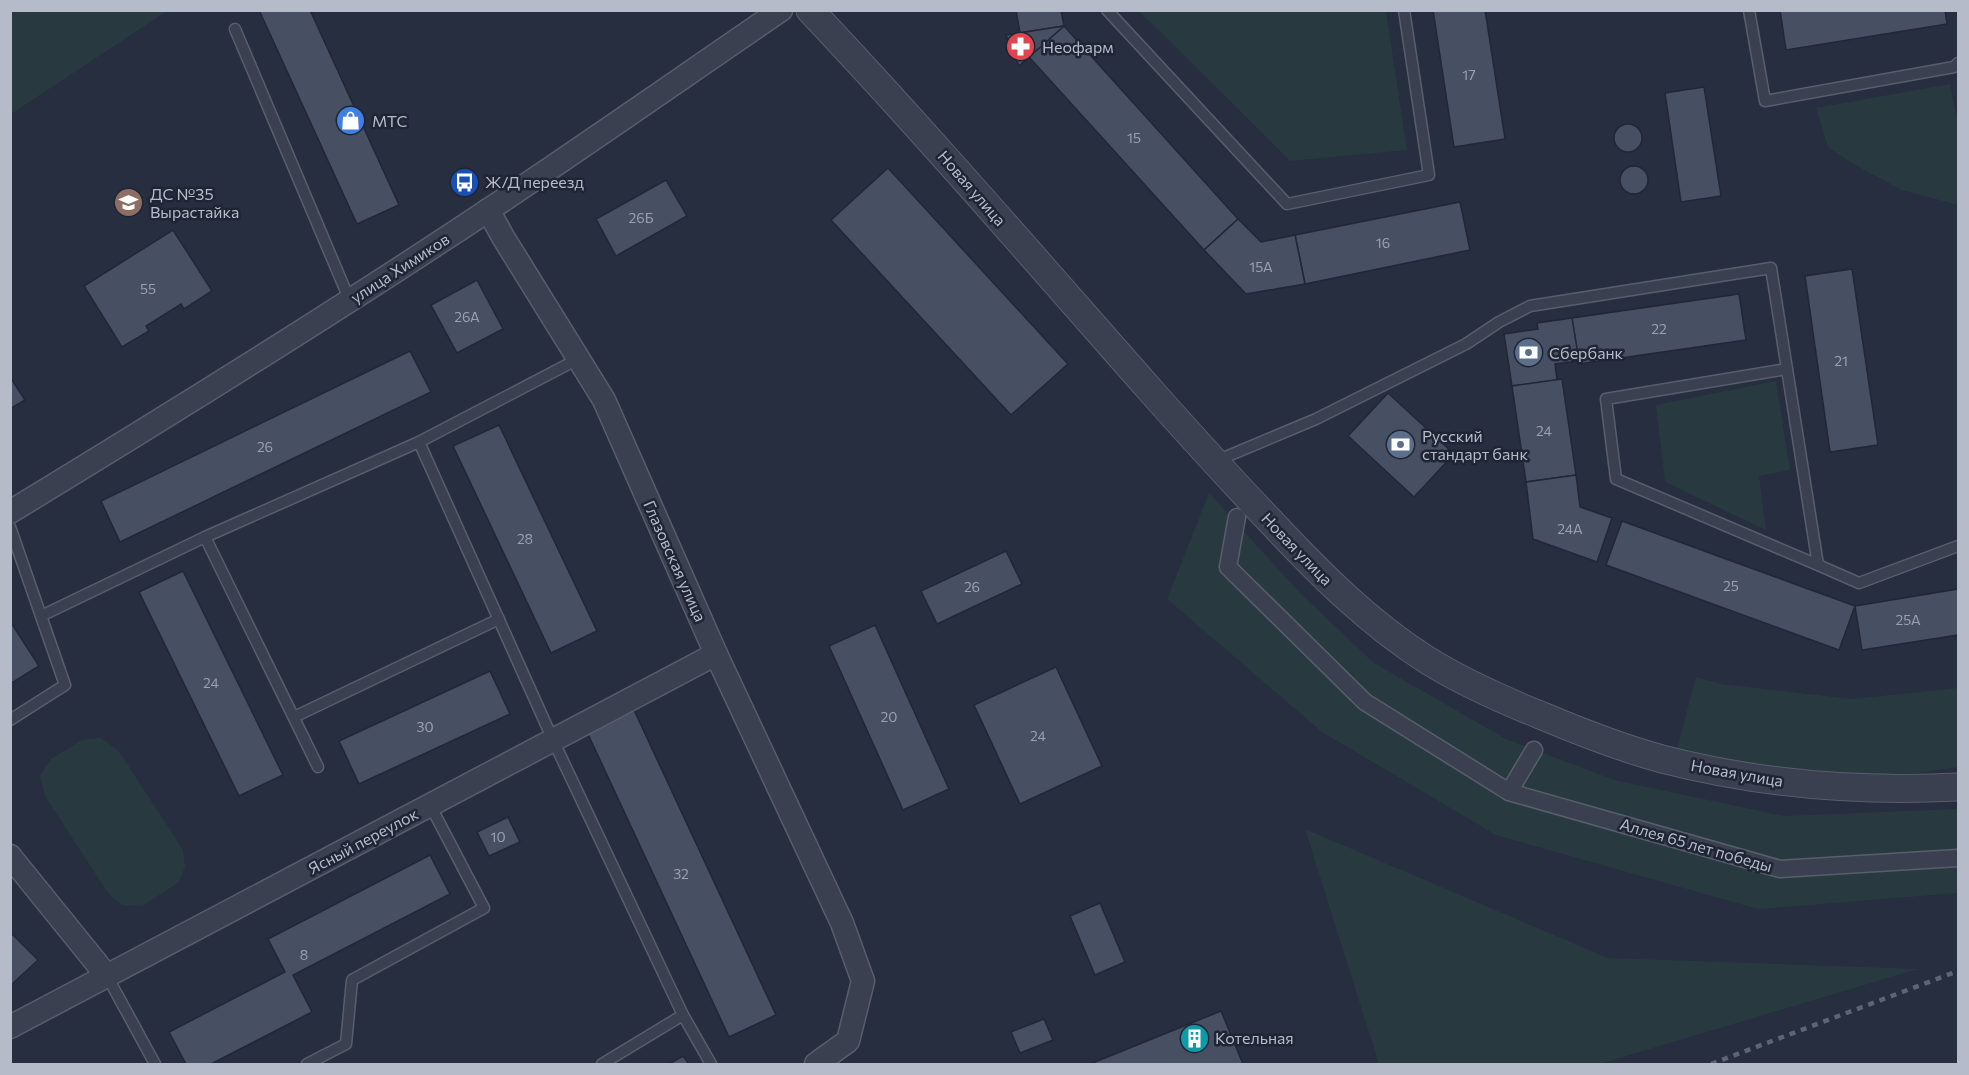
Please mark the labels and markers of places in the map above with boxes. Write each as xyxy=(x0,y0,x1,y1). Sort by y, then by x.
pharmacy icon: Неофарм xyxy=(1005,31,1037,63)
place label: Неофарм xyxy=(1042,37,1114,56)
shop icon: МТС xyxy=(335,105,367,137)
place label: МТС xyxy=(372,111,407,130)
bus stop icon: Ж/Д переезд xyxy=(448,166,480,198)
place label: Ж/Д переезд xyxy=(485,172,585,191)
place label: ДС №35 Вырастайка xyxy=(150,184,239,221)
school or university icon: ДС №35 Вырастайка xyxy=(113,187,145,219)
bank icon: Сбербанк xyxy=(1512,337,1544,369)
place label: Сбербанк xyxy=(1549,343,1624,362)
place label: Русский стандарт банк xyxy=(1422,426,1528,463)
bank icon: Русский стандарт банк xyxy=(1385,429,1417,461)
building icon: Котельная xyxy=(1178,1022,1210,1054)
place label: Котельная xyxy=(1215,1028,1294,1047)

